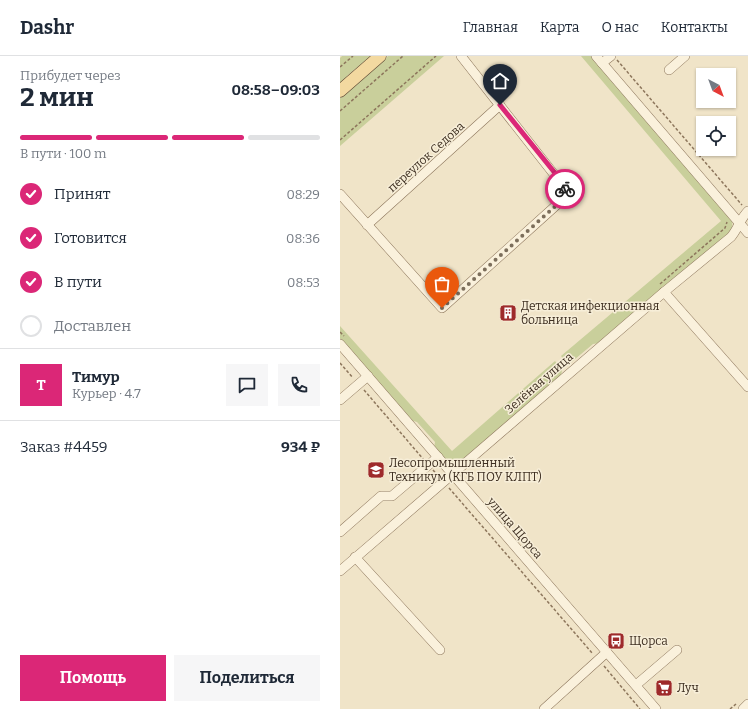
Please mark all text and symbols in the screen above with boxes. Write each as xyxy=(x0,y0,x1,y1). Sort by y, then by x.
text: Dashr xyxy=(20,16,74,39)
text: Главная xyxy=(463,19,518,36)
text: Карта xyxy=(540,19,579,36)
text: О нас xyxy=(601,19,639,36)
text: Контакты xyxy=(661,19,728,36)
pin xyxy=(483,64,517,105)
text: Прибудет через xyxy=(20,68,121,83)
north arrow xyxy=(696,68,736,108)
map controls xyxy=(696,68,736,156)
icon: home xyxy=(489,70,511,92)
text: 08:58–09:03 xyxy=(232,81,320,99)
text: 2 мин xyxy=(20,82,94,113)
button: locate xyxy=(696,116,736,156)
street label: переулок Седова xyxy=(385,119,468,195)
text: В пути · 100 m xyxy=(20,146,106,161)
courier xyxy=(545,169,585,209)
icon: bike xyxy=(554,178,576,200)
icon: check xyxy=(20,183,42,205)
text: Принят xyxy=(54,185,110,203)
text: 08:29 xyxy=(286,187,320,202)
icon: check xyxy=(20,227,42,249)
text: Готовится xyxy=(54,229,127,247)
text: 08:36 xyxy=(286,231,320,246)
pin xyxy=(425,267,459,308)
icon: check xyxy=(20,271,42,293)
text: В пути xyxy=(54,273,102,291)
icon: bag xyxy=(431,273,453,295)
text: 08:53 xyxy=(287,275,320,290)
place label: Детская инфекционная больница xyxy=(521,299,660,327)
building icon: Детская инфекционная больница xyxy=(498,303,518,323)
text: Доставлен xyxy=(54,317,131,335)
street label: Зелёная улица xyxy=(502,349,576,416)
button: chat xyxy=(226,364,268,406)
button: phone xyxy=(278,364,320,406)
text: Тимур xyxy=(72,368,120,386)
text: Т xyxy=(36,376,46,394)
text: Курьер · 4.7 xyxy=(72,386,141,401)
text: Заказ #4459 xyxy=(20,438,108,456)
text: 934 ₽ xyxy=(281,438,320,456)
place label: Лесопромышленный Техникум (КГБ ПОУ КЛПТ) xyxy=(389,456,542,484)
school or university icon: Лесопромышленный Техникум (КГБ ПОУ КЛПТ) xyxy=(366,460,386,480)
street label: улица Щорса xyxy=(484,494,546,562)
bus stop icon: Щорса xyxy=(606,631,626,651)
place label: Щорса xyxy=(629,634,668,648)
button: Помощь xyxy=(20,655,166,701)
button: Поделиться xyxy=(174,655,320,701)
supermarket icon: Луч xyxy=(654,678,674,698)
place label: Луч xyxy=(677,681,699,695)

